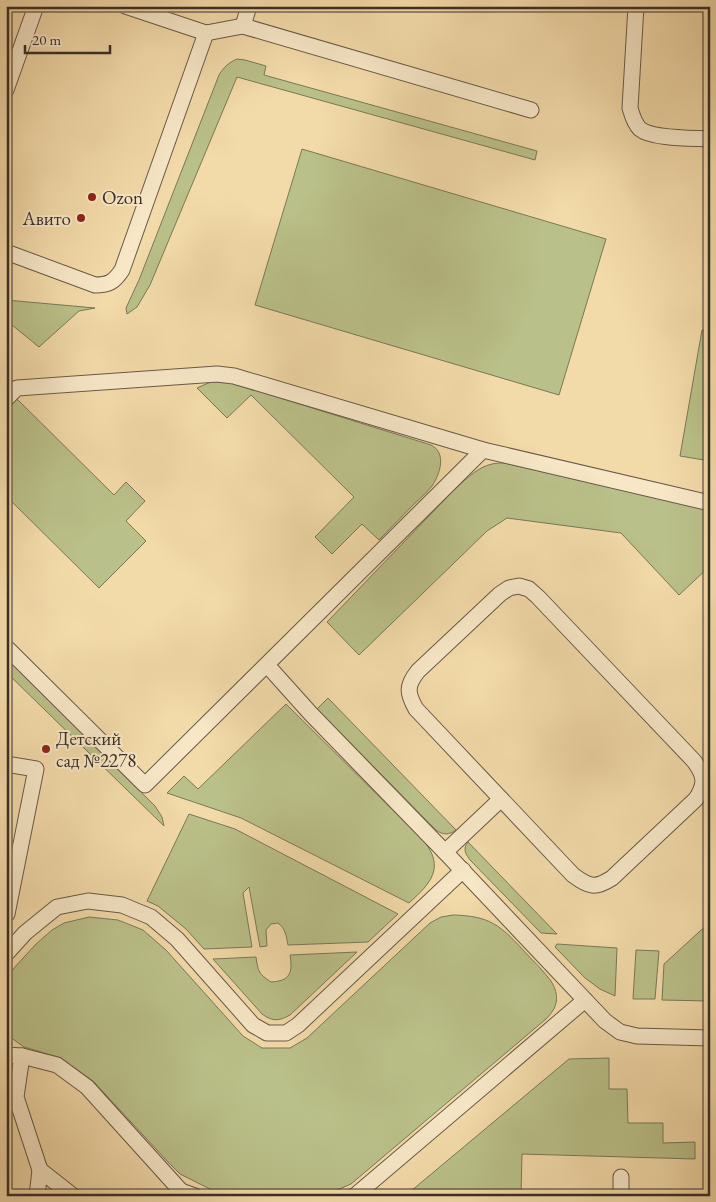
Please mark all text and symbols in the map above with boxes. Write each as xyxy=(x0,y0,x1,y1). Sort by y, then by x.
scale bar xyxy=(25,22,110,54)
text: 20 m xyxy=(32,30,61,49)
place label: Ozon xyxy=(102,185,143,210)
marker: Ozon xyxy=(86,191,98,203)
place label: Авито xyxy=(22,206,71,231)
marker: Авито xyxy=(75,212,87,224)
place label: Детский сад №2278 xyxy=(56,726,136,773)
marker: Детский сад №2278 xyxy=(40,743,52,755)

